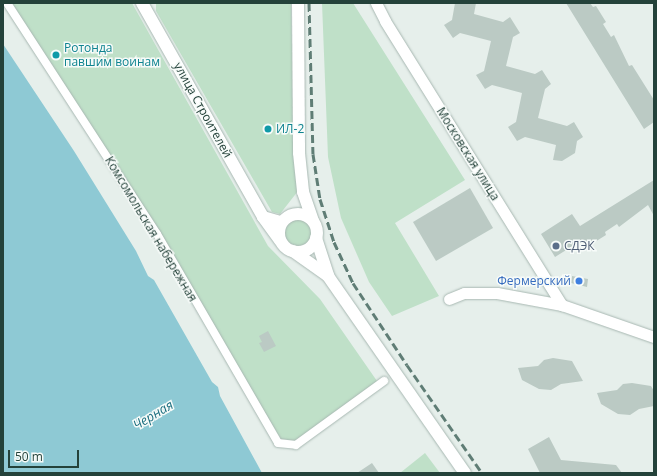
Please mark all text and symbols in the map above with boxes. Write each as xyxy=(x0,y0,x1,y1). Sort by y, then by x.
place label: Ротонда павшим воинам xyxy=(64,41,160,69)
marker: Ротонда павшим воинам xyxy=(51,50,61,60)
street label: улица Строителей xyxy=(171,60,235,160)
street label: Московская улица xyxy=(434,105,502,203)
place label: ИЛ-2 xyxy=(276,122,304,136)
marker: ИЛ-2 xyxy=(263,124,273,134)
street label: Комсомольская набережная xyxy=(102,154,200,304)
place label: СДЭК xyxy=(564,239,595,253)
marker: СДЭК xyxy=(551,241,561,251)
place label: Фермерский xyxy=(497,274,571,288)
marker: Фермерский xyxy=(574,276,584,286)
water label: Черная xyxy=(130,397,176,433)
scale bar xyxy=(10,442,81,468)
text: 50 m xyxy=(15,448,43,465)

